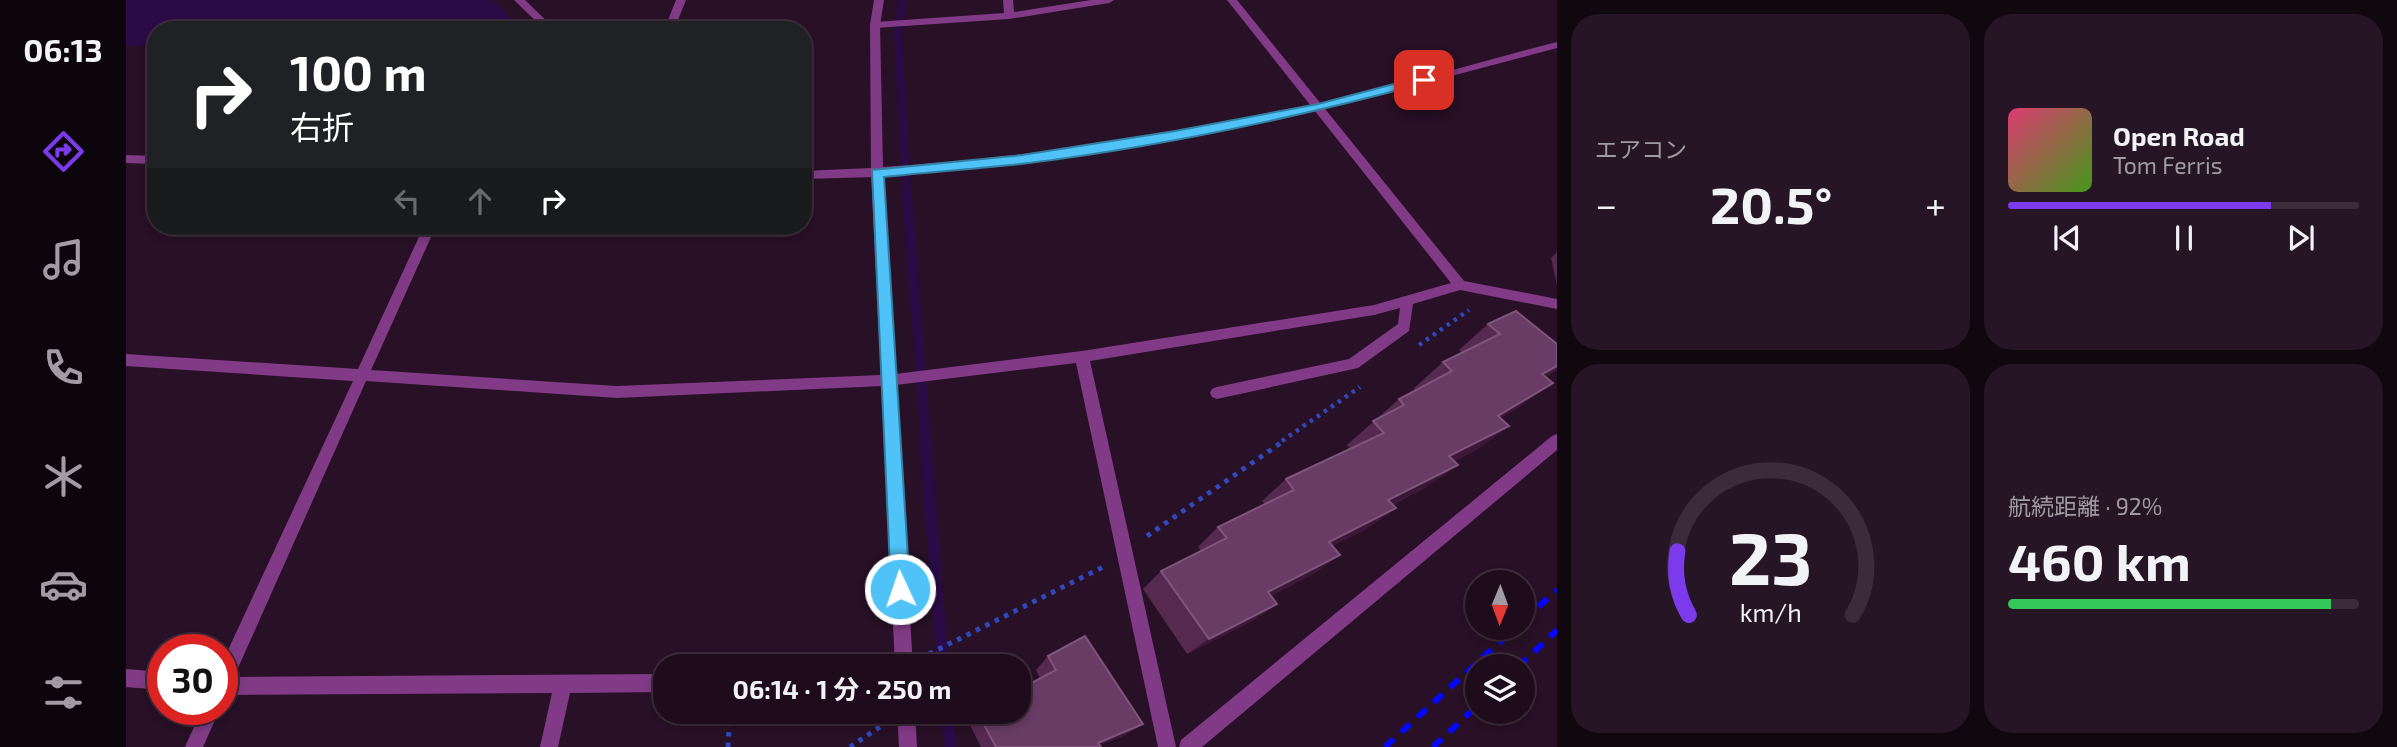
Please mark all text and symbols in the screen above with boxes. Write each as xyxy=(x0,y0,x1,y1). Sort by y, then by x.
text: 06:13 xyxy=(23,30,103,68)
text: 100 m xyxy=(290,42,427,101)
icon: right xyxy=(175,49,266,140)
pin xyxy=(1394,50,1454,110)
icon: arrive xyxy=(1405,61,1443,99)
text: 右折 xyxy=(290,107,354,145)
text: Open Road xyxy=(2113,120,2245,151)
icon: directions xyxy=(39,127,88,176)
text: エアコン xyxy=(1595,135,1687,163)
text: Tom Ferris xyxy=(2113,151,2222,179)
text: 20.5° xyxy=(1710,172,1832,234)
text: − xyxy=(1595,181,1617,227)
text: + xyxy=(1925,181,1946,227)
icon: left xyxy=(388,182,426,220)
icon: ahead xyxy=(461,182,499,220)
icon: right xyxy=(534,182,572,220)
icon: previous xyxy=(2048,219,2086,257)
icon: pause xyxy=(2165,219,2203,257)
icon: next xyxy=(2282,219,2320,257)
icon: music xyxy=(39,235,88,284)
icon: phone xyxy=(39,343,88,392)
icon: climate xyxy=(39,452,88,501)
text: 航続距離 · 92% xyxy=(2008,492,2162,520)
text: 23 xyxy=(1729,512,1812,600)
text: 460 km xyxy=(2008,529,2191,591)
position arrow xyxy=(863,552,937,626)
icon: car xyxy=(39,560,88,609)
north arrow xyxy=(1465,570,1535,640)
map controls xyxy=(1465,570,1535,724)
text: km/h xyxy=(1739,596,1802,626)
speed limit sign: 30 xyxy=(147,634,238,725)
button: layers xyxy=(1465,654,1535,724)
icon: filters xyxy=(39,668,88,717)
text: 06:14 · 1 分 · 250 m xyxy=(733,673,951,704)

